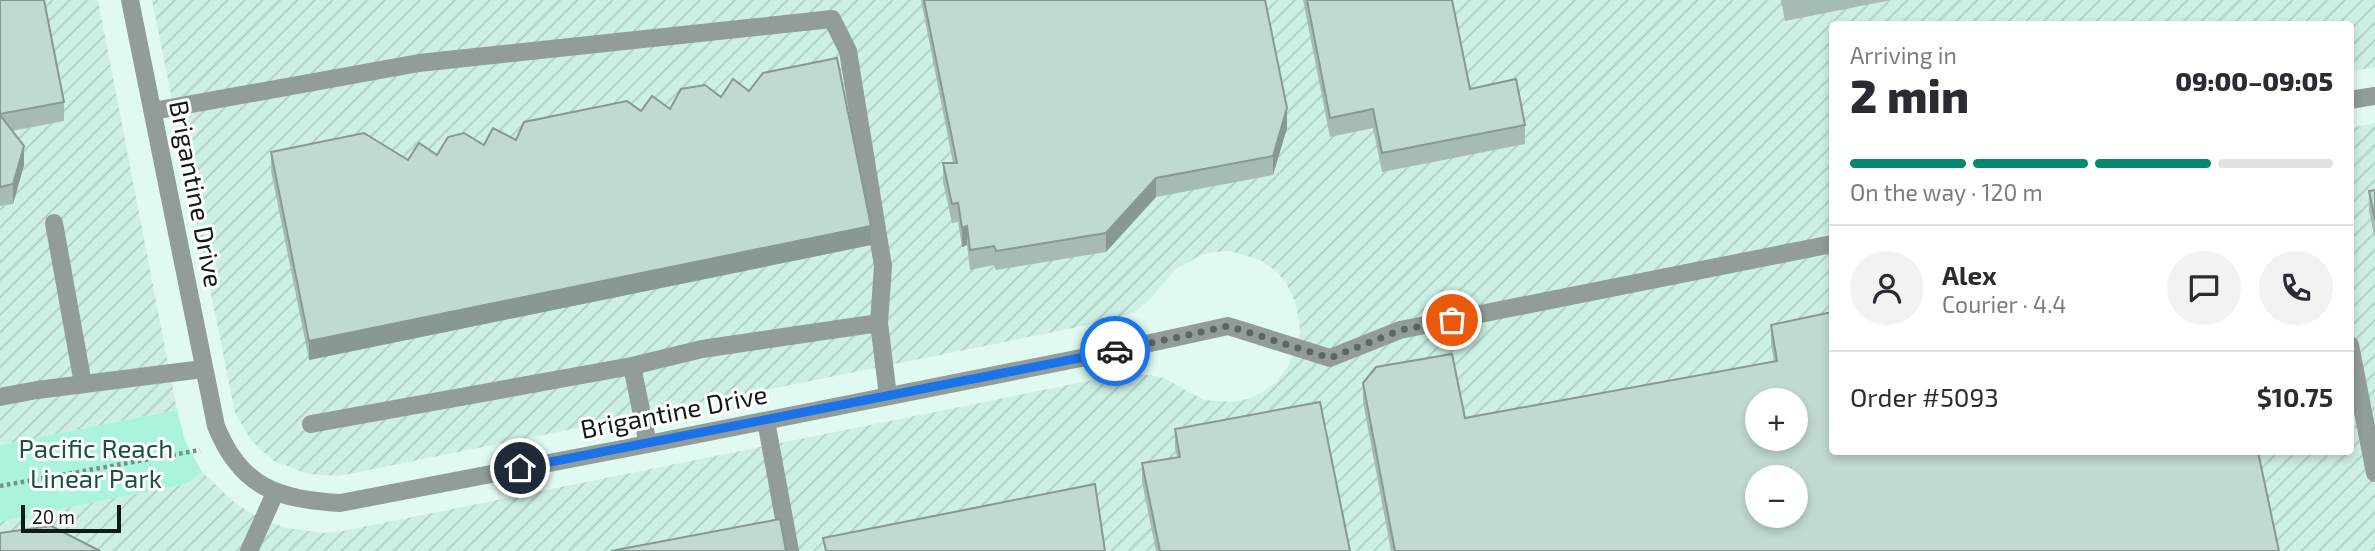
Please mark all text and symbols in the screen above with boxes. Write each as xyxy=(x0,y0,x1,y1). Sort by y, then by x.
text: Arriving in xyxy=(1850,41,1957,69)
text: 09:00–09:05 xyxy=(2175,65,2333,96)
text: 2 min xyxy=(1850,67,1969,122)
street label: Brigantine Drive xyxy=(164,98,231,290)
text: On the way · 120 m xyxy=(1850,178,2043,206)
button: person xyxy=(1850,251,1924,325)
button: chat xyxy=(2167,251,2241,325)
button: phone xyxy=(2259,251,2333,325)
text: Alex xyxy=(1942,259,1997,290)
pin xyxy=(1422,290,1482,350)
text: Courier · 4.4 xyxy=(1942,290,2066,318)
icon: bag xyxy=(1433,301,1471,339)
courier xyxy=(1080,316,1150,386)
icon: car xyxy=(1096,332,1134,370)
street label: Brigantine Drive xyxy=(578,377,770,444)
text: Order #5093 xyxy=(1850,381,1999,412)
text: $10.75 xyxy=(2257,381,2333,412)
map controls xyxy=(1745,388,1808,528)
button: + xyxy=(1745,388,1808,451)
park label: Pacific Reach Linear Park xyxy=(19,432,173,493)
pin xyxy=(490,438,550,498)
icon: home xyxy=(501,449,539,487)
button: − xyxy=(1745,465,1808,528)
scale bar xyxy=(21,502,121,534)
text: 20 m xyxy=(32,505,75,528)

